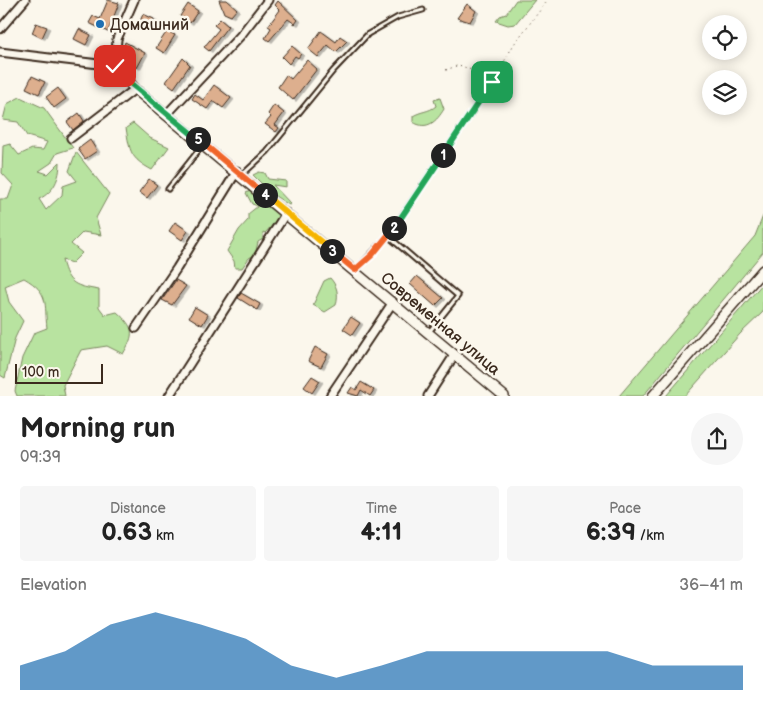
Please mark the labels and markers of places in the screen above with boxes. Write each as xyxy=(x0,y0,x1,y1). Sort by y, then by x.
place label: Домашний xyxy=(110,16,189,35)
marker: Домашний xyxy=(94,18,106,30)
pin xyxy=(94,45,136,87)
pin xyxy=(471,61,513,103)
pin: 5 xyxy=(186,126,210,152)
pin: 1 xyxy=(430,142,456,168)
pin: 4 xyxy=(252,182,278,208)
pin: 2 xyxy=(382,216,406,240)
pin: 3 xyxy=(320,238,344,264)

